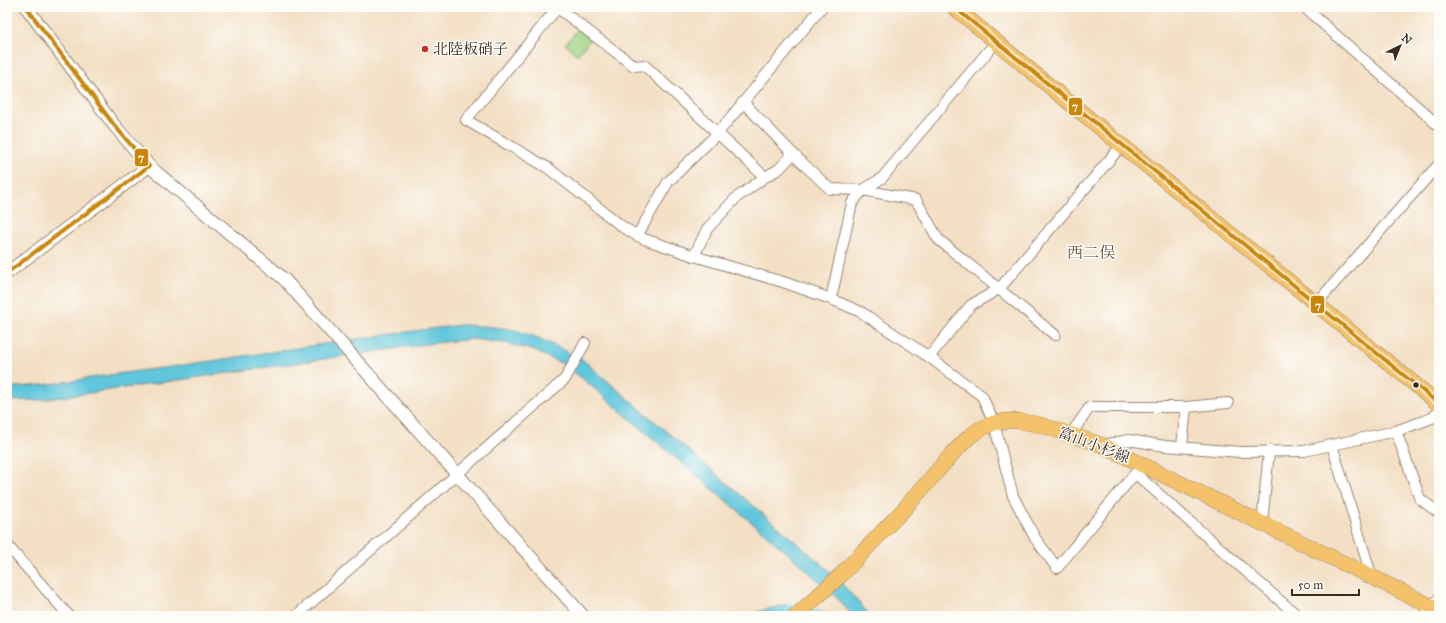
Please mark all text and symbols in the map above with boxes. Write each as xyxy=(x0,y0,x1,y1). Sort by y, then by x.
north arrow xyxy=(1380,26,1420,66)
text: N xyxy=(1399,31,1415,47)
place label: 北陸板硝子 xyxy=(433,40,508,58)
marker: 北陸板硝子 xyxy=(420,44,430,54)
line badge: 7 xyxy=(1068,97,1083,116)
text: 7 xyxy=(1072,100,1078,113)
line badge: 7 xyxy=(134,148,149,167)
text: 7 xyxy=(138,151,144,164)
district label: 西二俣 xyxy=(1067,243,1115,262)
line badge: 7 xyxy=(1310,295,1325,314)
text: 7 xyxy=(1315,299,1321,312)
unlabelled marker xyxy=(1411,380,1421,390)
street label: 富山小杉線 xyxy=(1056,423,1132,467)
scale bar xyxy=(1292,571,1359,597)
text: 50 m xyxy=(1298,578,1323,592)

